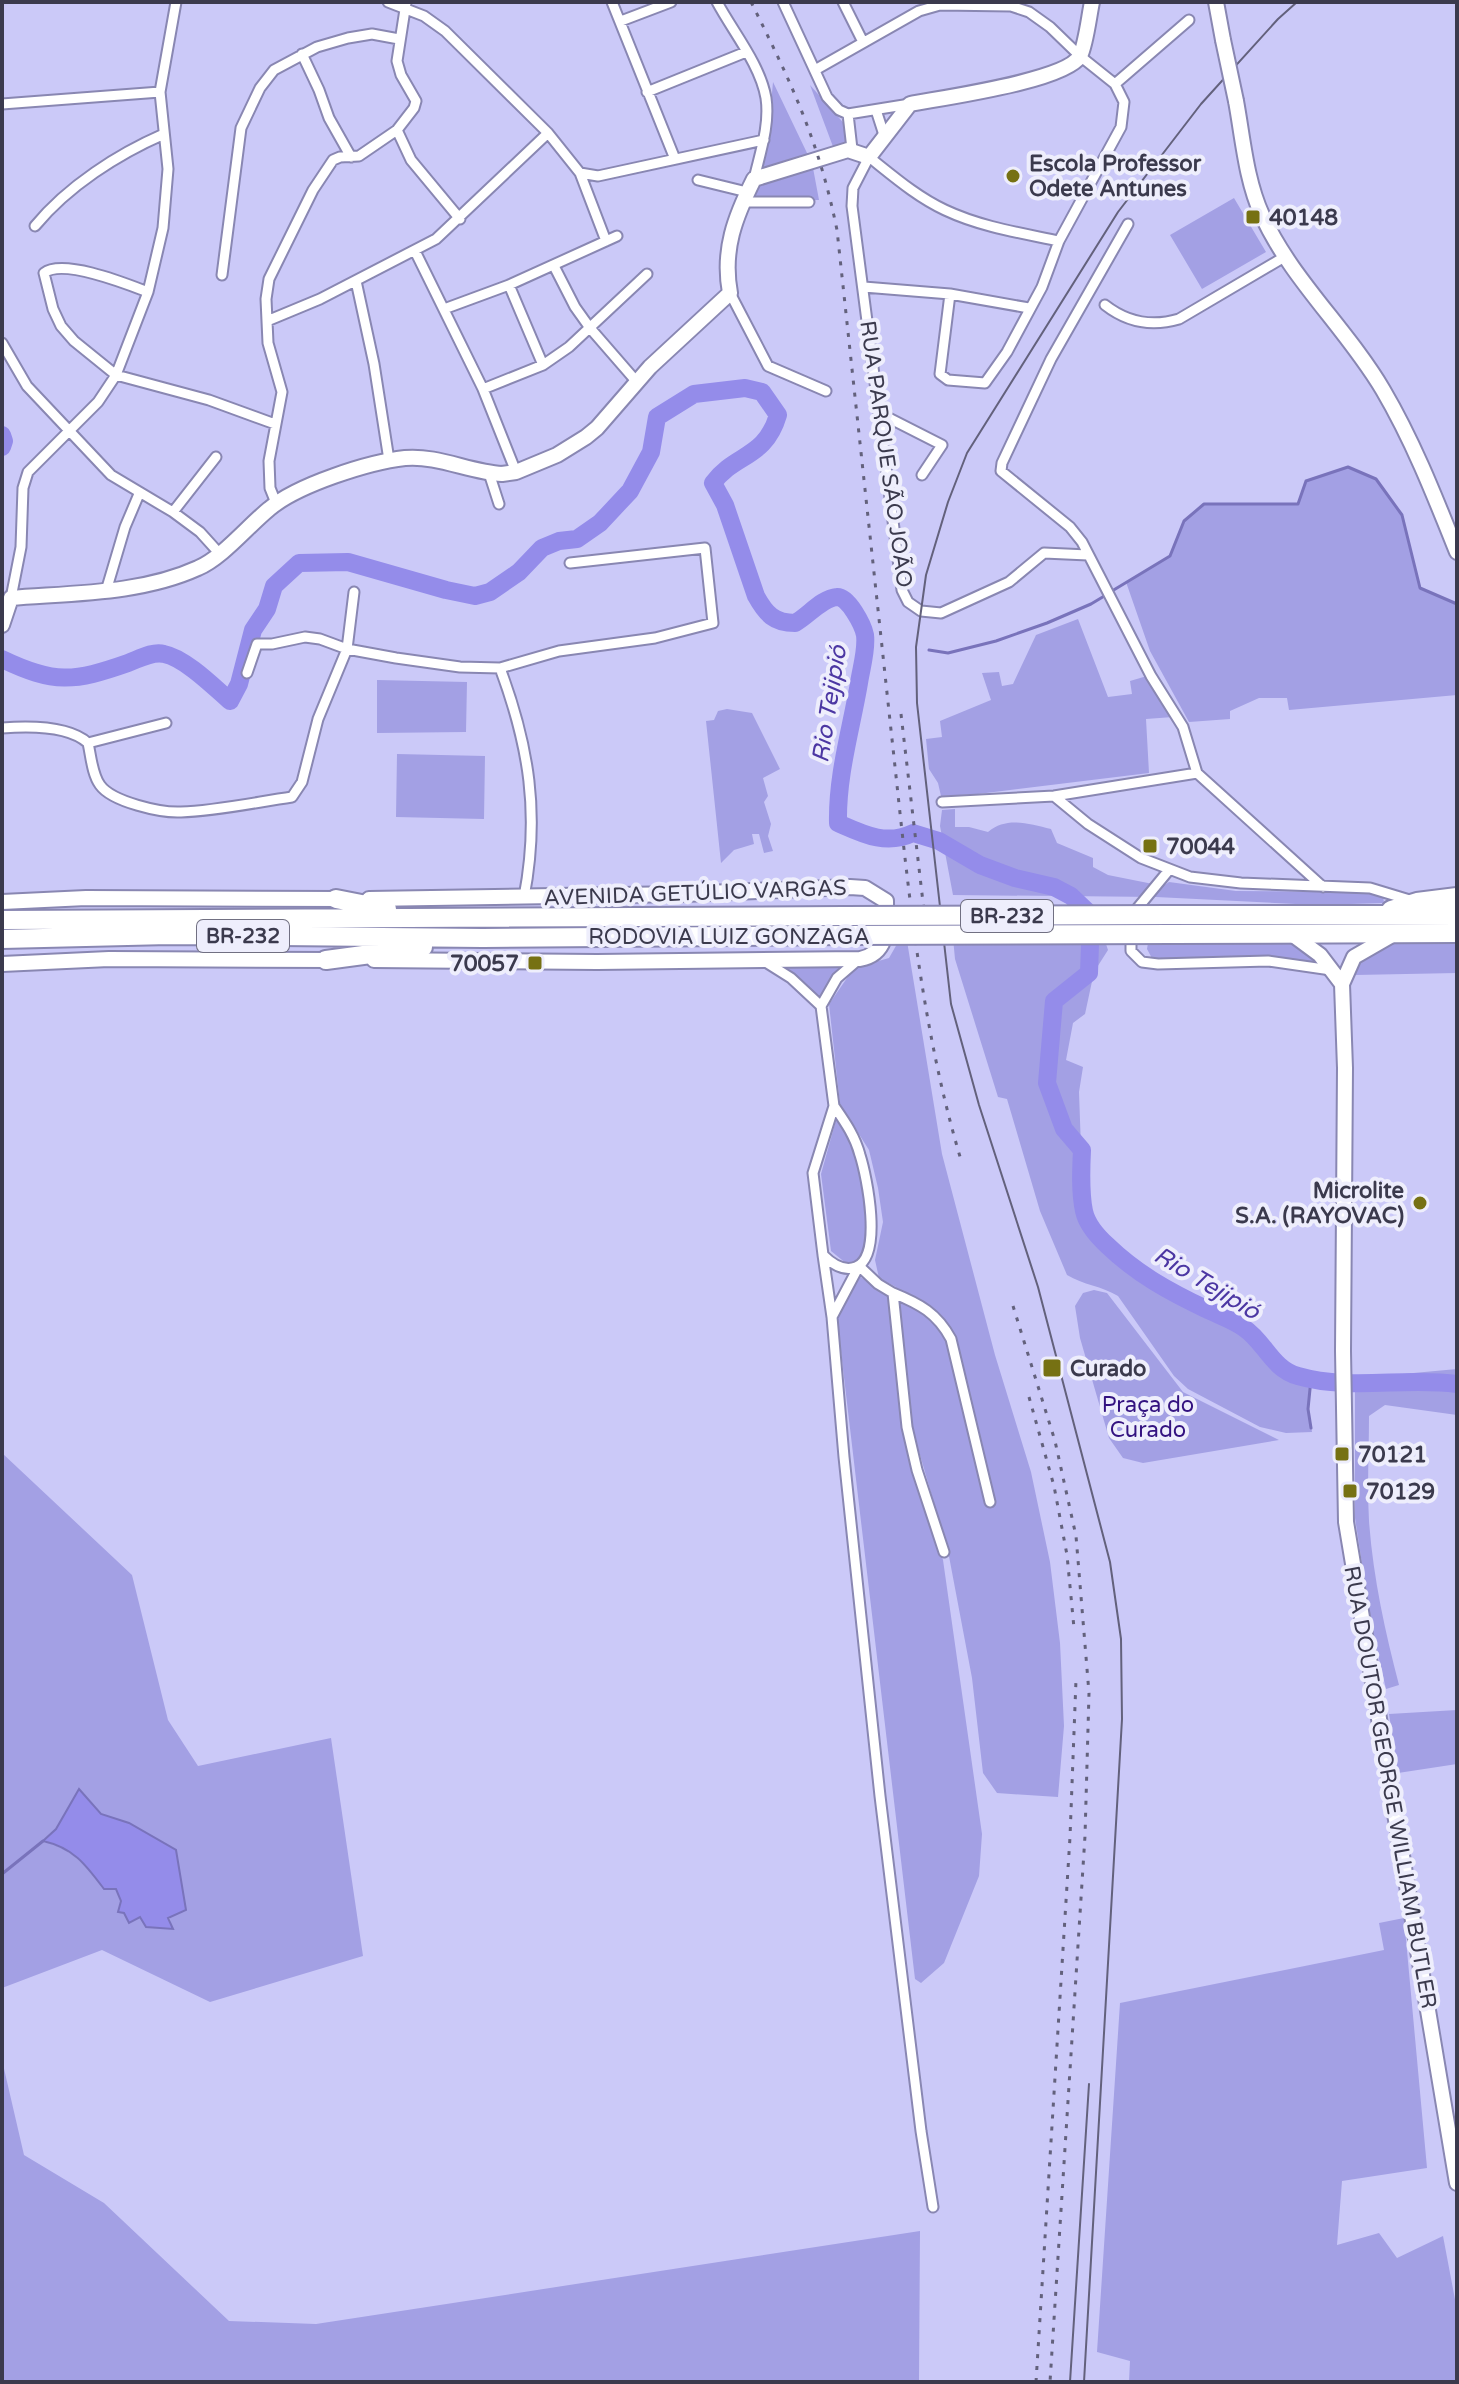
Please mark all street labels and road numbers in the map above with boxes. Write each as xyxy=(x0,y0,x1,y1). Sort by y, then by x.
street label: RUA PARQUE SÃO JOÃO xyxy=(854,319,918,589)
street label: AVENIDA GETÚLIO VARGAS xyxy=(543,874,847,911)
road number: BR-232 xyxy=(961,900,1053,932)
road number: BR-232 xyxy=(197,920,289,952)
street label: RODOVIA LUIZ GONZAGA xyxy=(588,924,870,950)
street label: RUA DOUTOR GEORGE WILLIAM BUTLER xyxy=(1338,1564,1442,2010)

